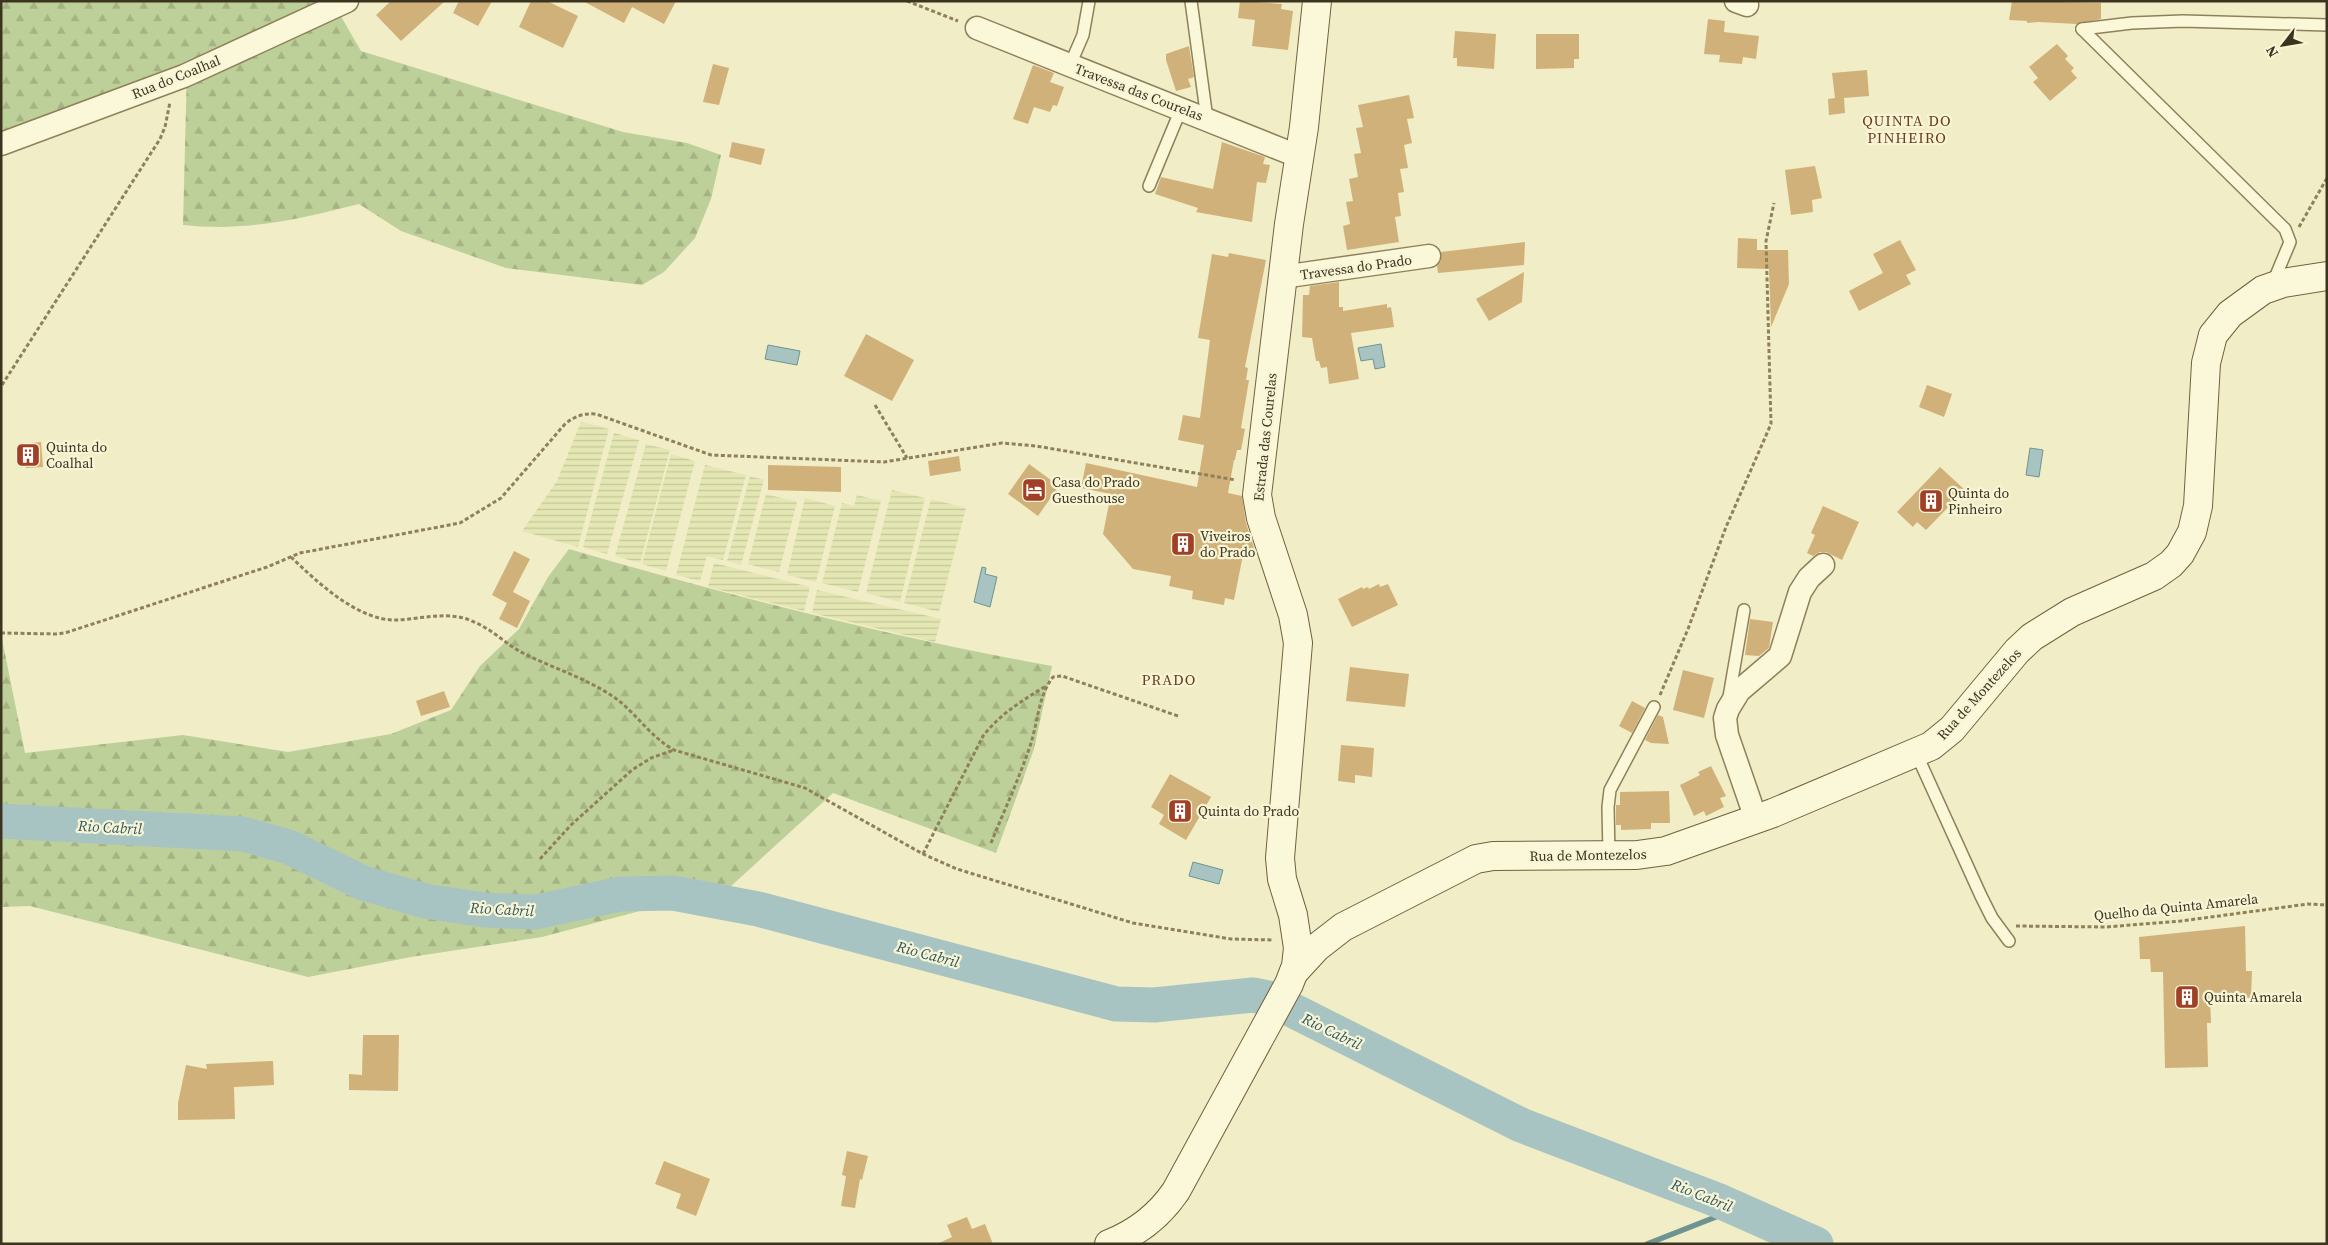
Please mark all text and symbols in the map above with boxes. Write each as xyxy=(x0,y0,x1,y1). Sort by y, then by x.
north arrow xyxy=(2258,20,2308,70)
text: N xyxy=(2261,42,2283,61)
street label: Rua do Coalhal xyxy=(129,50,223,104)
street label: Travessa das Courelas xyxy=(1072,58,1206,126)
district label: QUINTA DO PINHEIRO xyxy=(1862,110,1952,148)
street label: Travessa do Prado xyxy=(1299,249,1413,285)
street label: Estrada das Courelas xyxy=(1248,372,1282,502)
place label: Quinta do Coalhal xyxy=(46,437,108,473)
building icon: Quinta do Coalhal xyxy=(15,442,41,468)
place label: Casa do Prado Guesthouse xyxy=(1052,472,1140,508)
hotel icon: Casa do Prado Guesthouse xyxy=(1021,477,1047,503)
place label: Quinta do Pinheiro xyxy=(1948,483,2010,519)
building icon: Quinta do Pinheiro xyxy=(1918,488,1944,514)
place label: Viveiros do Prado xyxy=(1200,526,1256,562)
building icon: Viveiros do Prado xyxy=(1170,531,1196,557)
street label: Rua de Montezelos xyxy=(1932,644,2026,744)
district label: PRADO xyxy=(1142,669,1196,690)
building icon: Quinta do Prado xyxy=(1167,798,1193,824)
place label: Quinta do Prado xyxy=(1198,801,1299,821)
water label: Rio Cabril xyxy=(77,815,143,839)
street label: Rua de Montezelos xyxy=(1529,844,1647,866)
street label: Quelho da Quinta Amarela xyxy=(2093,888,2260,926)
water label: Rio Cabril xyxy=(469,897,535,921)
water label: Rio Cabril xyxy=(893,935,962,973)
building icon: Quinta Amarela xyxy=(2174,984,2200,1010)
place label: Quinta Amarela xyxy=(2204,987,2303,1007)
water label: Rio Cabril xyxy=(1298,1007,1366,1055)
water label: Rio Cabril xyxy=(1668,1173,1736,1217)

